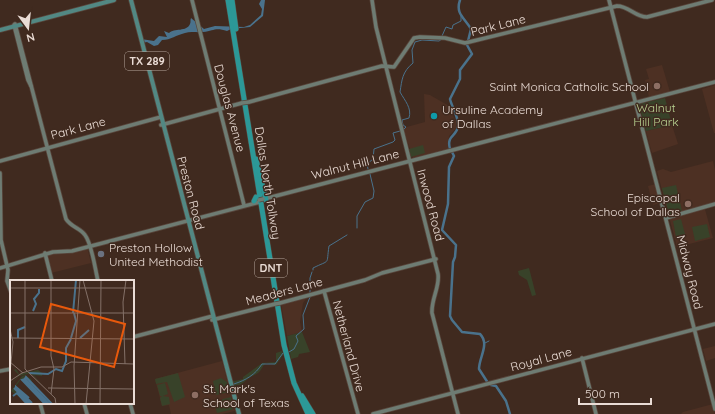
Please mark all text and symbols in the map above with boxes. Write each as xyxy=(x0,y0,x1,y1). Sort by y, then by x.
north arrow xyxy=(8,8,48,48)
street label: Park Lane xyxy=(469,11,527,39)
text: N xyxy=(25,30,36,45)
road number: TX 289 xyxy=(125,52,169,70)
street label: Douglas Avenue xyxy=(211,63,249,154)
place label: Saint Monica Catholic School xyxy=(490,79,649,94)
marker: Saint Monica Catholic School xyxy=(652,81,662,91)
park label: Walnut Hill Park xyxy=(633,100,679,129)
place label: Ursuline Academy of Dallas xyxy=(442,102,543,131)
marker: Ursuline Academy of Dallas xyxy=(429,111,439,121)
street label: Park Lane xyxy=(49,113,107,142)
street label: Dallas North Tollway xyxy=(252,126,284,240)
street label: Walnut Hill Lane xyxy=(310,146,401,182)
street label: Preston Road xyxy=(174,155,208,231)
street label: Inwood Road xyxy=(414,167,448,243)
place label: Episcopal School of Dallas xyxy=(591,190,680,219)
marker: Episcopal School of Dallas xyxy=(683,199,693,209)
street label: Midway Road xyxy=(674,233,706,311)
place label: Preston Hollow United Methodist xyxy=(109,240,203,269)
marker: Preston Hollow United Methodist xyxy=(96,249,106,259)
road number: DNT xyxy=(255,259,287,277)
street label: Meaders Lane xyxy=(244,273,324,308)
inset map xyxy=(10,280,134,404)
street label: Netherland Drive xyxy=(330,299,368,394)
street label: Royal Lane xyxy=(509,344,573,374)
scale bar xyxy=(579,380,651,406)
place label: St. Mark's School of Texas xyxy=(203,381,290,410)
text: 500 m xyxy=(585,386,620,401)
marker: St. Mark's School of Texas xyxy=(190,390,200,400)

